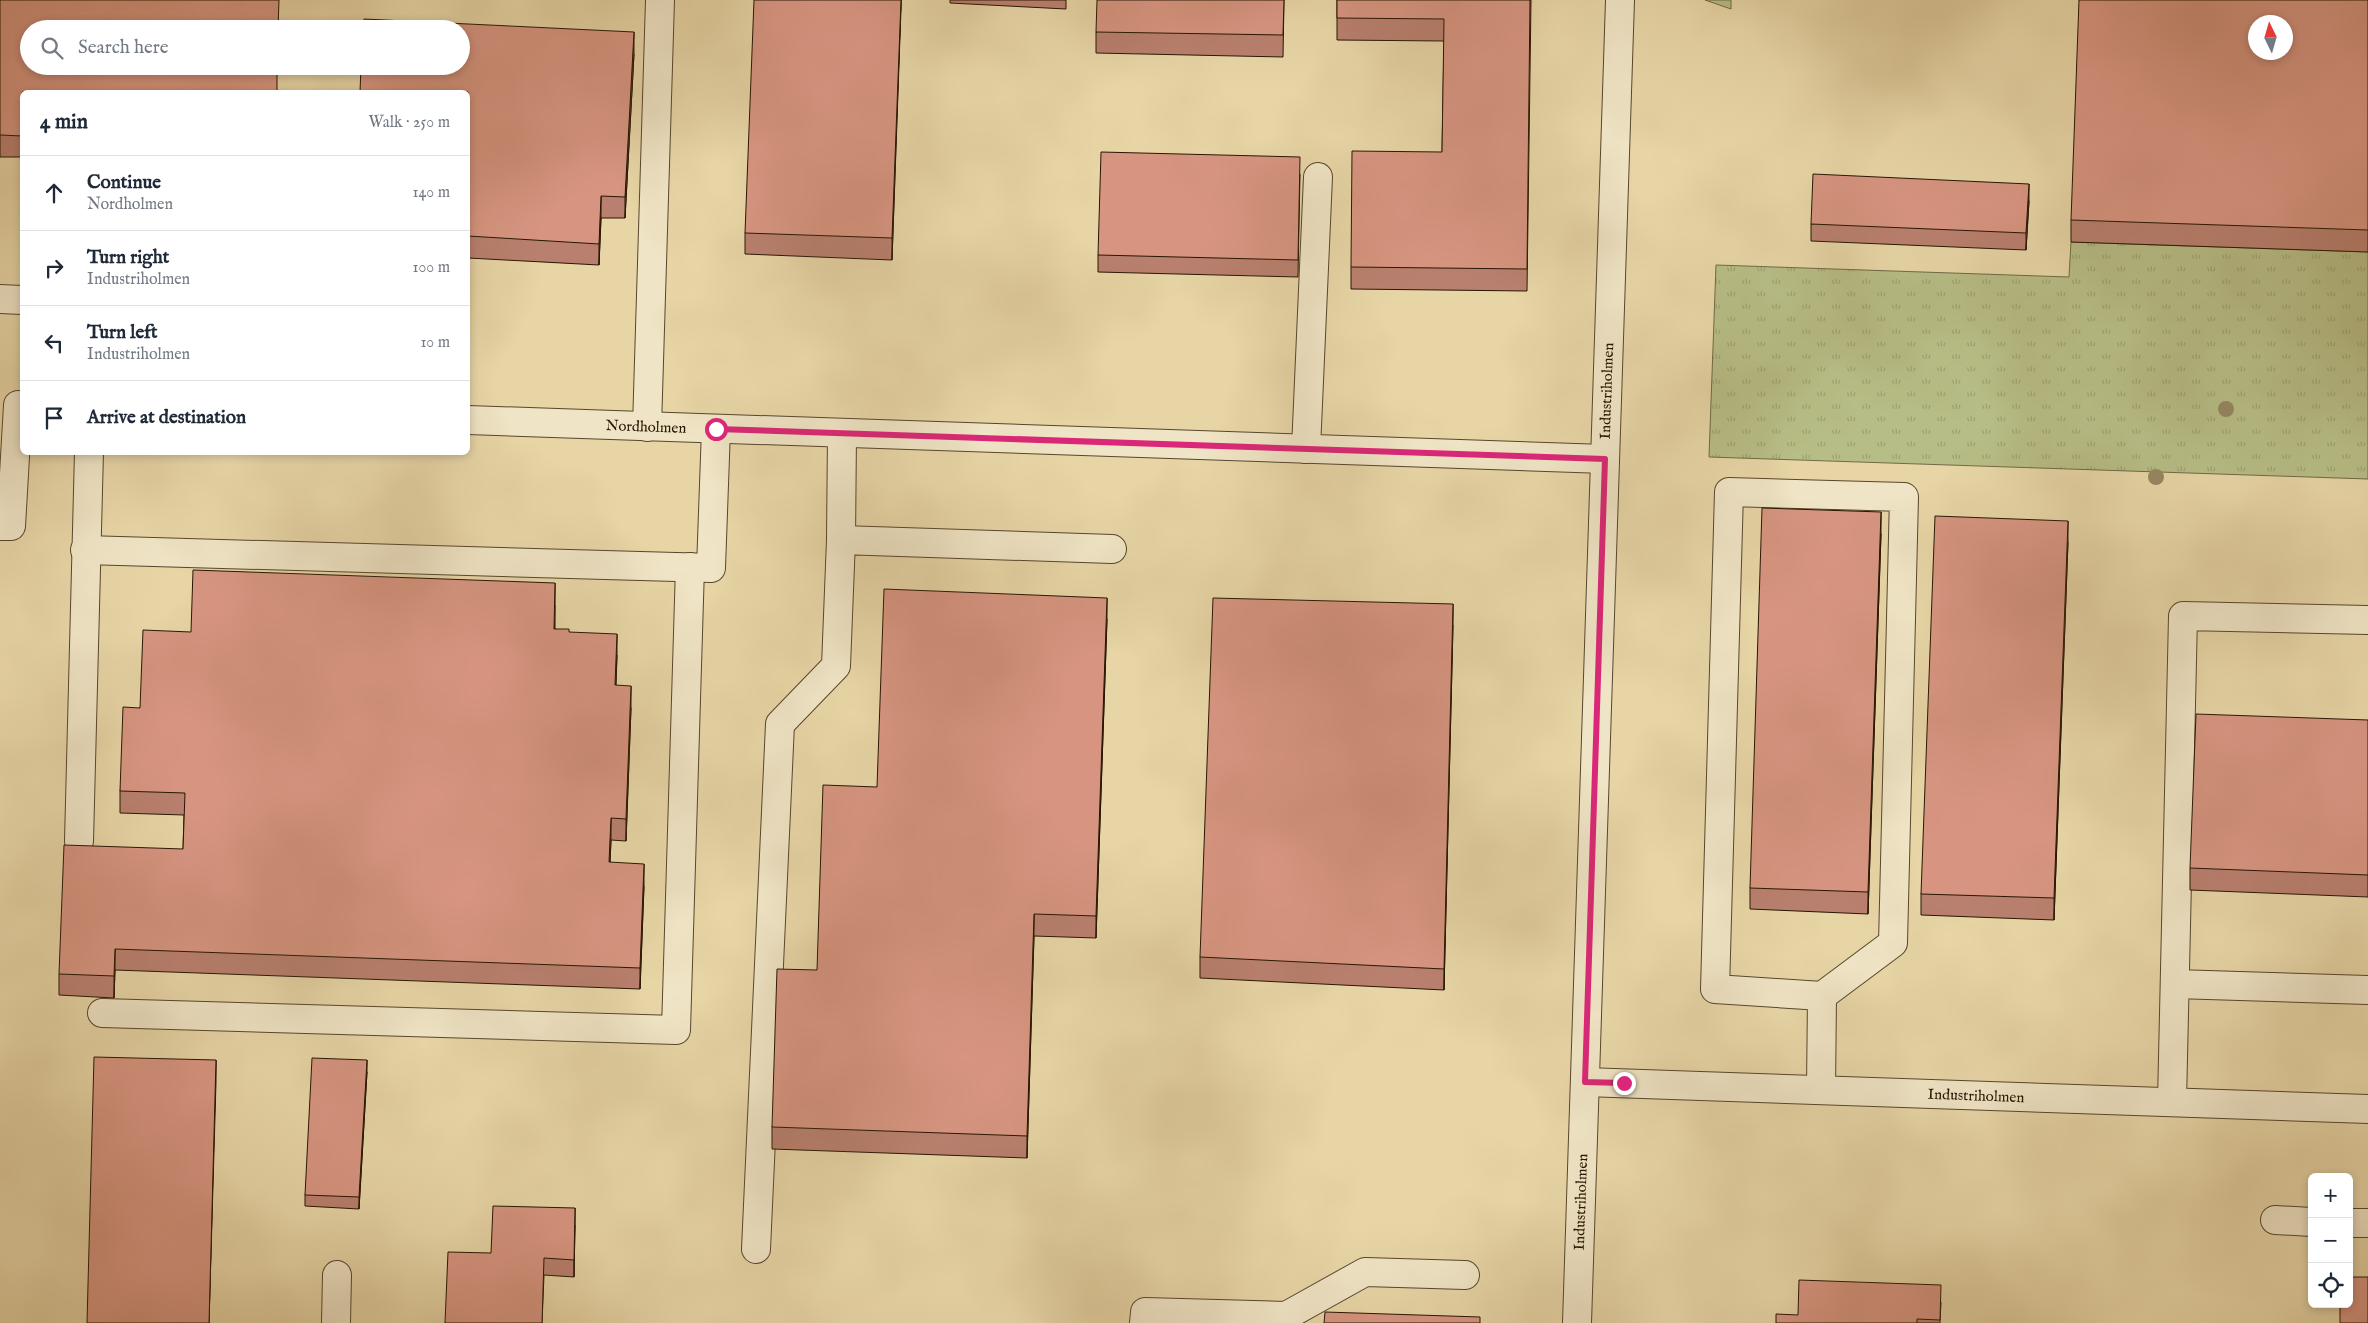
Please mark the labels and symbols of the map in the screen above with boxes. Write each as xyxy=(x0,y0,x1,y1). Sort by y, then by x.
north arrow xyxy=(2248,15,2293,60)
street label: Industriholmen xyxy=(1596,342,1618,440)
street label: Nordholmen xyxy=(605,416,687,438)
route start xyxy=(705,418,728,441)
route end xyxy=(1613,1072,1636,1095)
street label: Industriholmen xyxy=(1927,1085,2025,1107)
street label: Industriholmen xyxy=(1570,1153,1592,1251)

